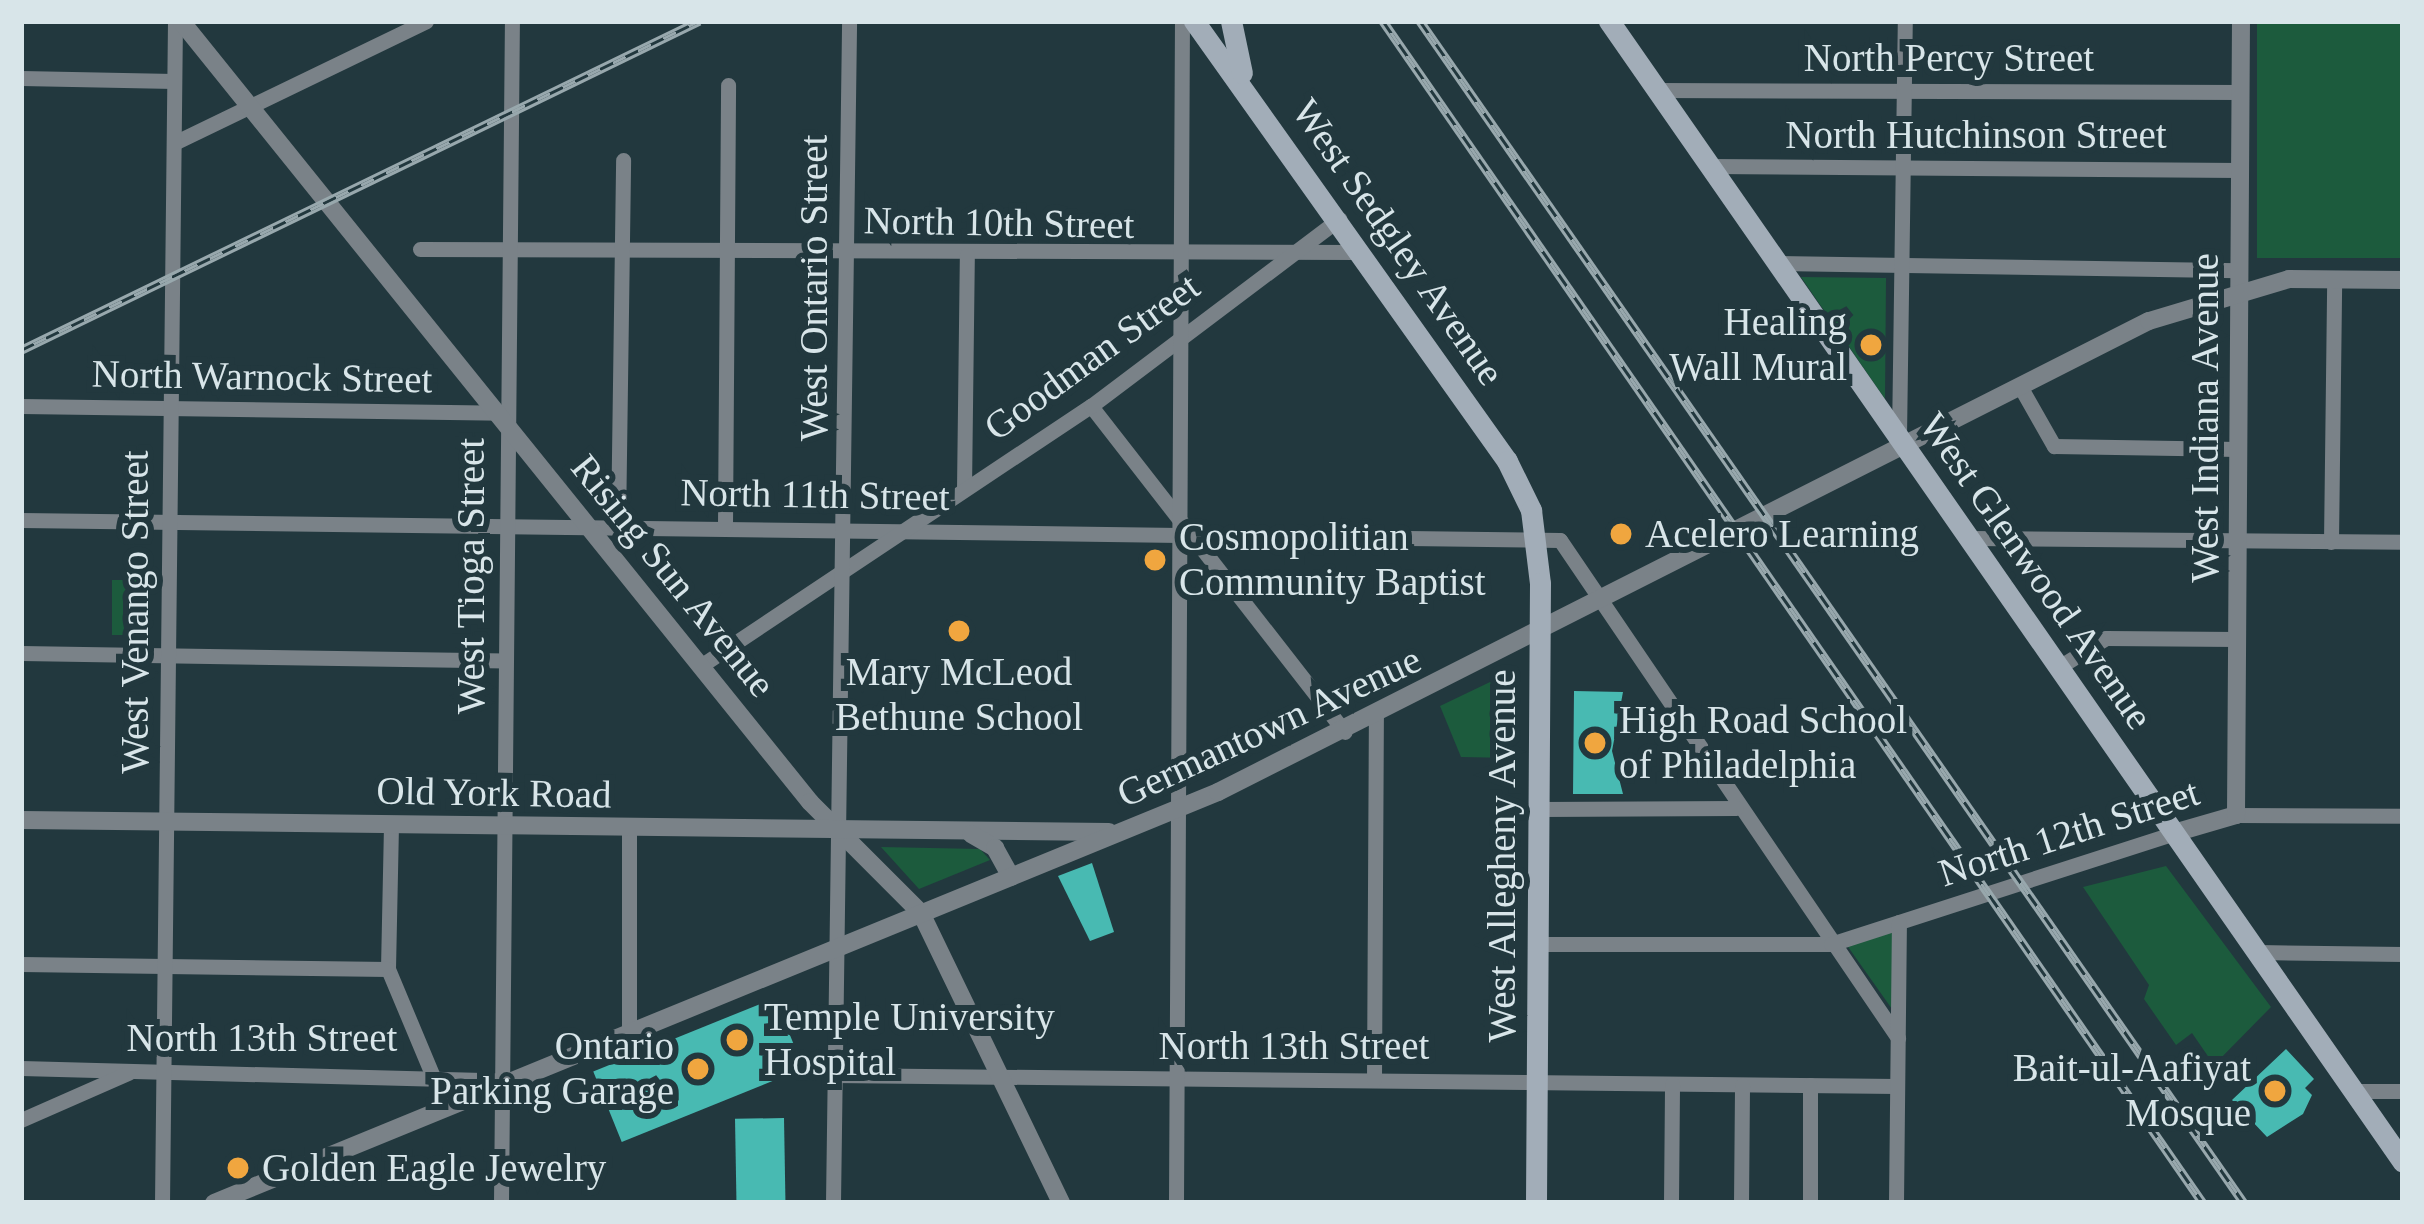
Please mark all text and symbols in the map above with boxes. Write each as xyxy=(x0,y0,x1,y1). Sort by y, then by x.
street label: North Percy Street xyxy=(1804,35,2094,81)
street label: West Sedgley Avenue xyxy=(1281,89,1515,395)
street label: North Hutchinson Street xyxy=(1785,112,2167,158)
street label: West Ontario Street xyxy=(791,135,837,441)
street label: North 10th Street xyxy=(863,197,1135,249)
street label: West Indiana Avenue xyxy=(2182,252,2228,584)
street label: Goodman Street xyxy=(975,263,1209,451)
place label: Healing Wall Mural xyxy=(1669,300,1847,391)
marker: Healing Wall Mural xyxy=(1858,332,1884,358)
street label: North Warnock Street xyxy=(91,351,433,403)
street label: West Glenwood Avenue xyxy=(1909,403,2163,739)
street label: West Tioga Street xyxy=(448,437,494,715)
street label: Rising Sun Avenue xyxy=(560,445,786,707)
street label: West Venango Street xyxy=(112,450,158,774)
street label: North 11th Street xyxy=(680,469,950,521)
place label: Acelero Learning xyxy=(1645,511,1919,557)
place label: Cosmopolitian Community Baptist xyxy=(1179,515,1486,606)
marker: Acelero Learning xyxy=(1608,521,1634,547)
marker: Cosmopolitian Community Baptist xyxy=(1142,547,1168,573)
marker: Mary McLeod Bethune School xyxy=(946,618,972,644)
street label: Germantown Avenue xyxy=(1109,636,1429,818)
place label: Mary McLeod Bethune School xyxy=(835,650,1083,741)
street label: West Allegheny Avenue xyxy=(1479,667,1525,1045)
place label: High Road School of Philadelphia xyxy=(1619,698,1907,789)
marker: High Road School of Philadelphia xyxy=(1582,730,1608,756)
street label: Old York Road xyxy=(375,768,613,818)
street label: North 12th Street xyxy=(1933,769,2205,897)
place label: Temple University Hospital xyxy=(764,995,1055,1086)
street label: North 13th Street xyxy=(127,1015,397,1061)
street label: North 13th Street xyxy=(1159,1023,1429,1069)
place label: Ontario Parking Garage xyxy=(430,1024,674,1115)
marker: Temple University Hospital xyxy=(721,1024,753,1056)
place label: Bait-ul-Aafiyat Mosque xyxy=(2013,1046,2251,1137)
marker: Ontario Parking Garage xyxy=(685,1056,711,1082)
marker: Bait-ul-Aafiyat Mosque xyxy=(2262,1078,2288,1104)
place label: Golden Eagle Jewelry xyxy=(262,1145,606,1191)
marker: Golden Eagle Jewelry xyxy=(225,1155,251,1181)

